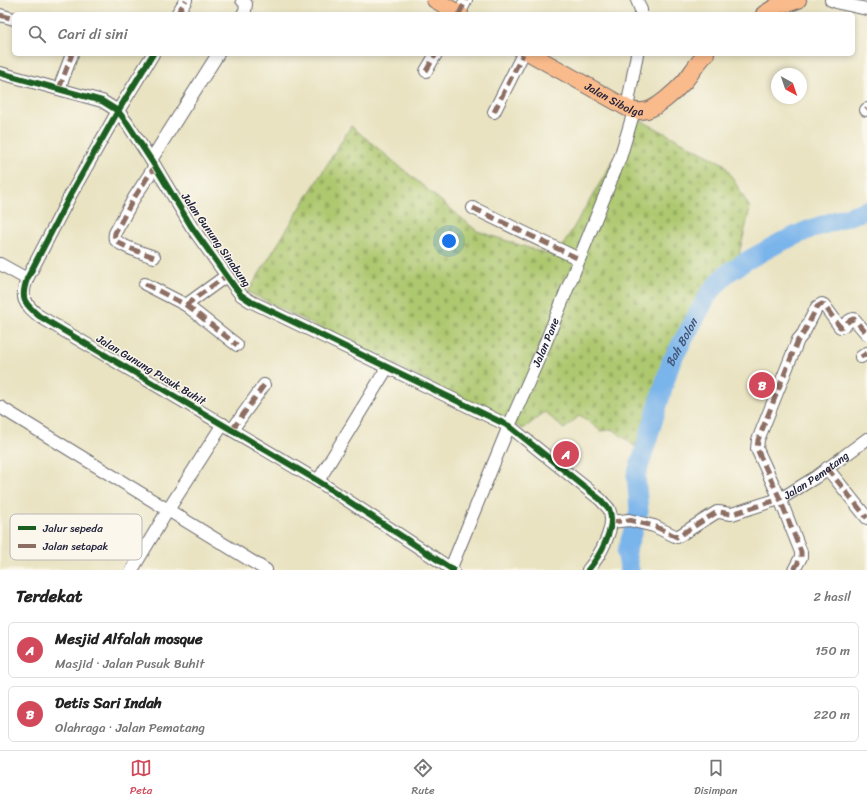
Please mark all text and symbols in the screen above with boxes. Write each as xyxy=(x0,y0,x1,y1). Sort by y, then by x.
search box xyxy=(12,12,855,56)
text: Cari di sini xyxy=(58,21,128,47)
icon: search xyxy=(26,23,48,45)
north arrow xyxy=(771,68,807,104)
street label: Jalan Sibolga xyxy=(580,76,644,121)
street label: Jalan Gunung Sinabung xyxy=(176,188,256,292)
your location xyxy=(439,231,459,251)
water label: Bah Bolon xyxy=(659,313,705,369)
street label: Jalan Pane xyxy=(526,314,564,371)
street label: Jalan Gunung Pusuk Buhit xyxy=(92,329,210,411)
pin: B xyxy=(749,370,775,400)
pin: A xyxy=(553,439,579,469)
street label: Jalan Pematang xyxy=(779,446,853,505)
legend xyxy=(10,514,142,560)
text: Jalur sepeda xyxy=(42,519,103,538)
text: Jalan setapak xyxy=(42,537,109,556)
text: Terdekat xyxy=(16,581,82,611)
text: 2 hasil xyxy=(814,585,851,608)
text: Mesjid Alfalah mosque xyxy=(55,626,203,652)
text: A xyxy=(26,639,34,662)
text: 150 m xyxy=(815,639,850,662)
text: Masjid · Jalan Pusuk Buhit xyxy=(55,652,204,675)
text: Detis Sari Indah xyxy=(55,690,162,716)
text: B xyxy=(26,703,34,726)
text: 220 m xyxy=(813,703,850,726)
text: Olahraga · Jalan Pematang xyxy=(55,716,205,739)
tab: Peta xyxy=(130,757,152,800)
tab: Rute xyxy=(412,757,435,800)
tab: Disimpan xyxy=(694,757,737,800)

